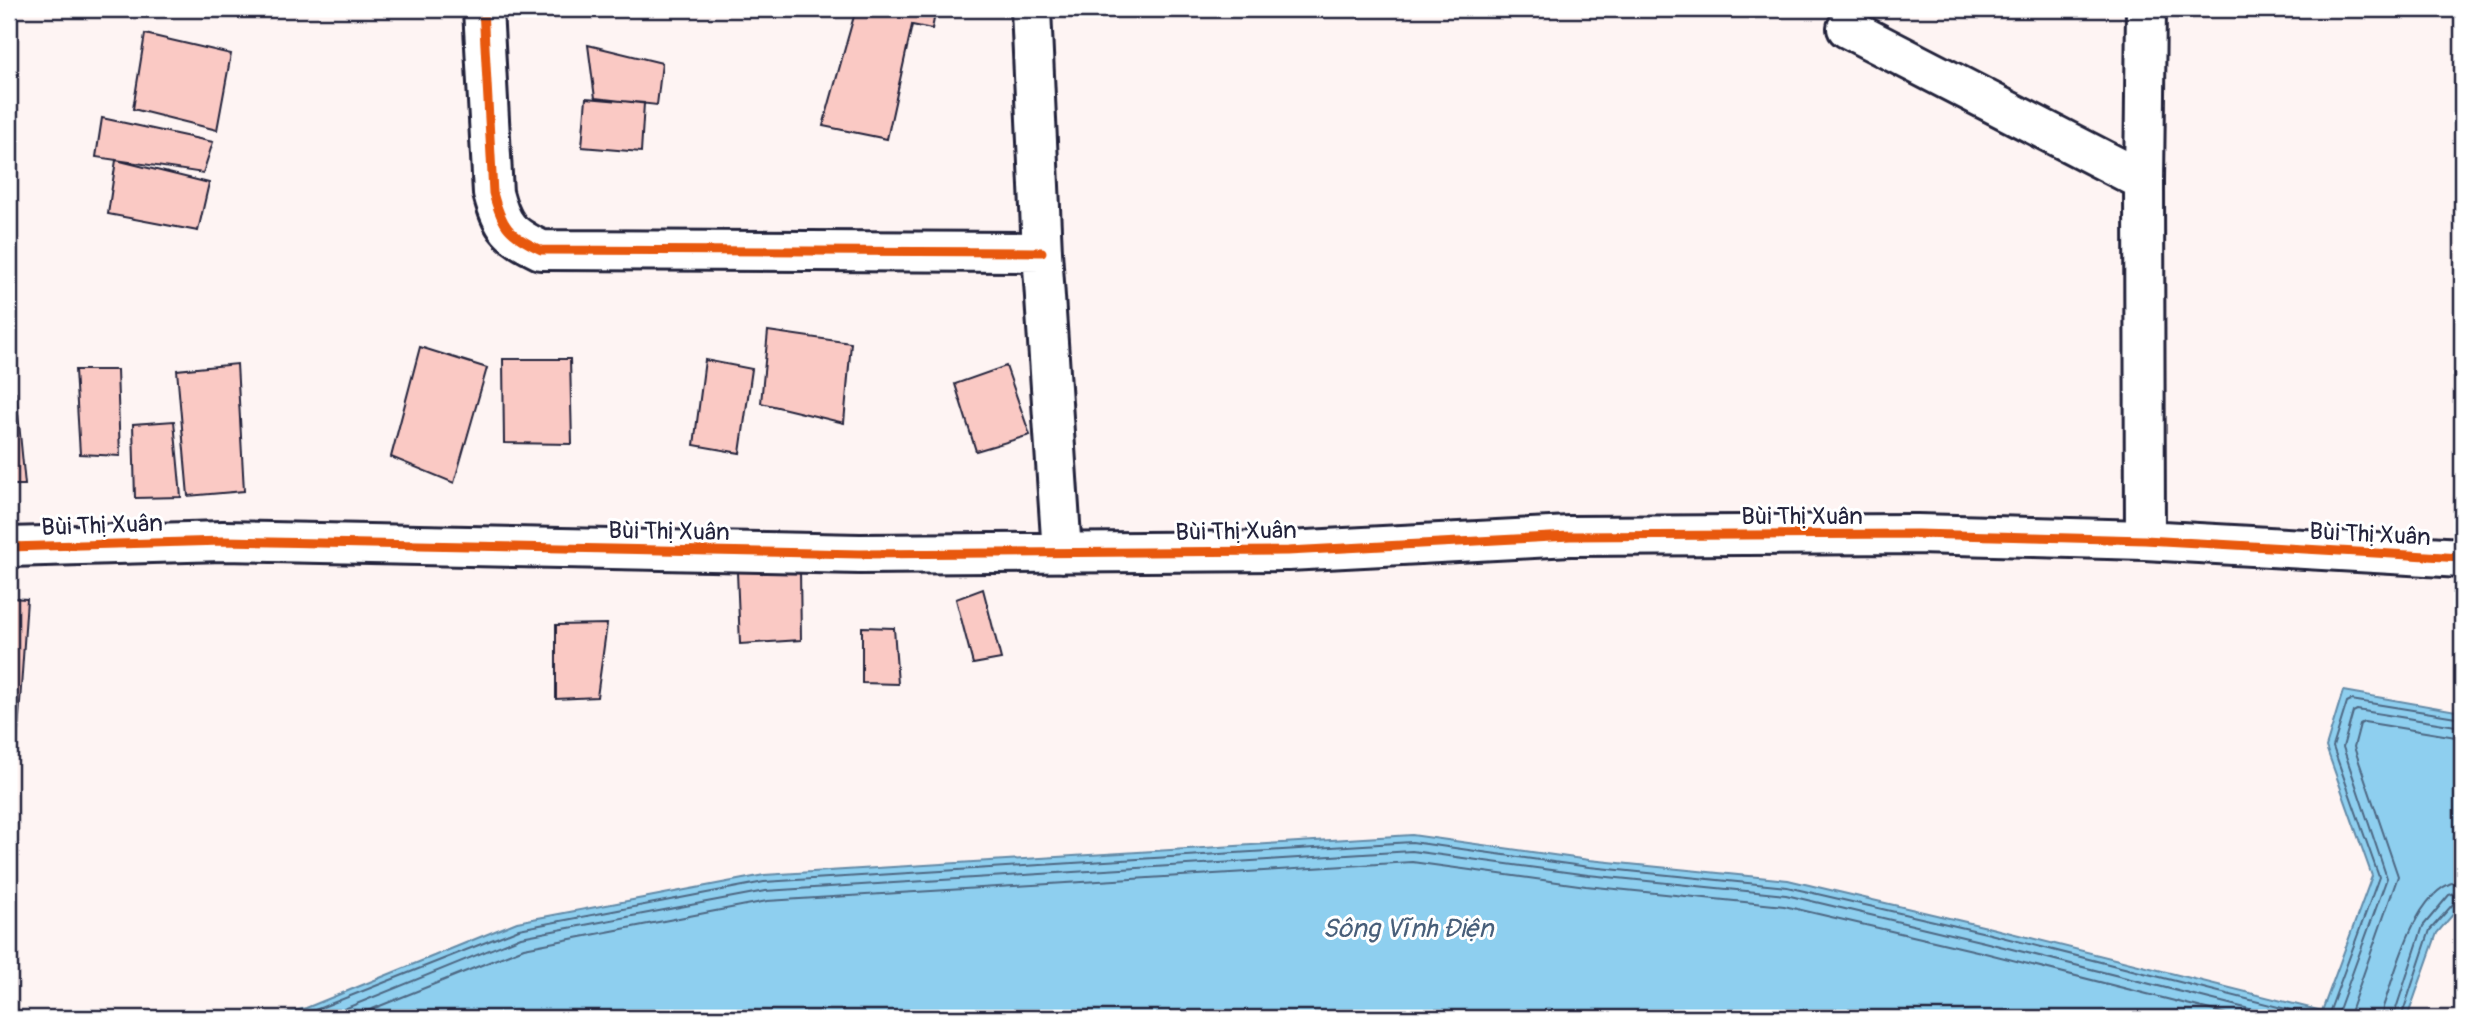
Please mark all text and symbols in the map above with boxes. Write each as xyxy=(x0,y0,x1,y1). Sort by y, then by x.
street label: Bùi Thị Xuân xyxy=(1741,502,1863,531)
street label: Bùi Thị Xuân xyxy=(41,509,163,542)
street label: Bùi Thị Xuân xyxy=(608,516,730,547)
street label: Bùi Thị Xuân xyxy=(1175,516,1297,547)
street label: Bùi Thị Xuân xyxy=(2309,517,2431,552)
water label: Sông Vĩnh Điện xyxy=(1323,913,1495,945)

